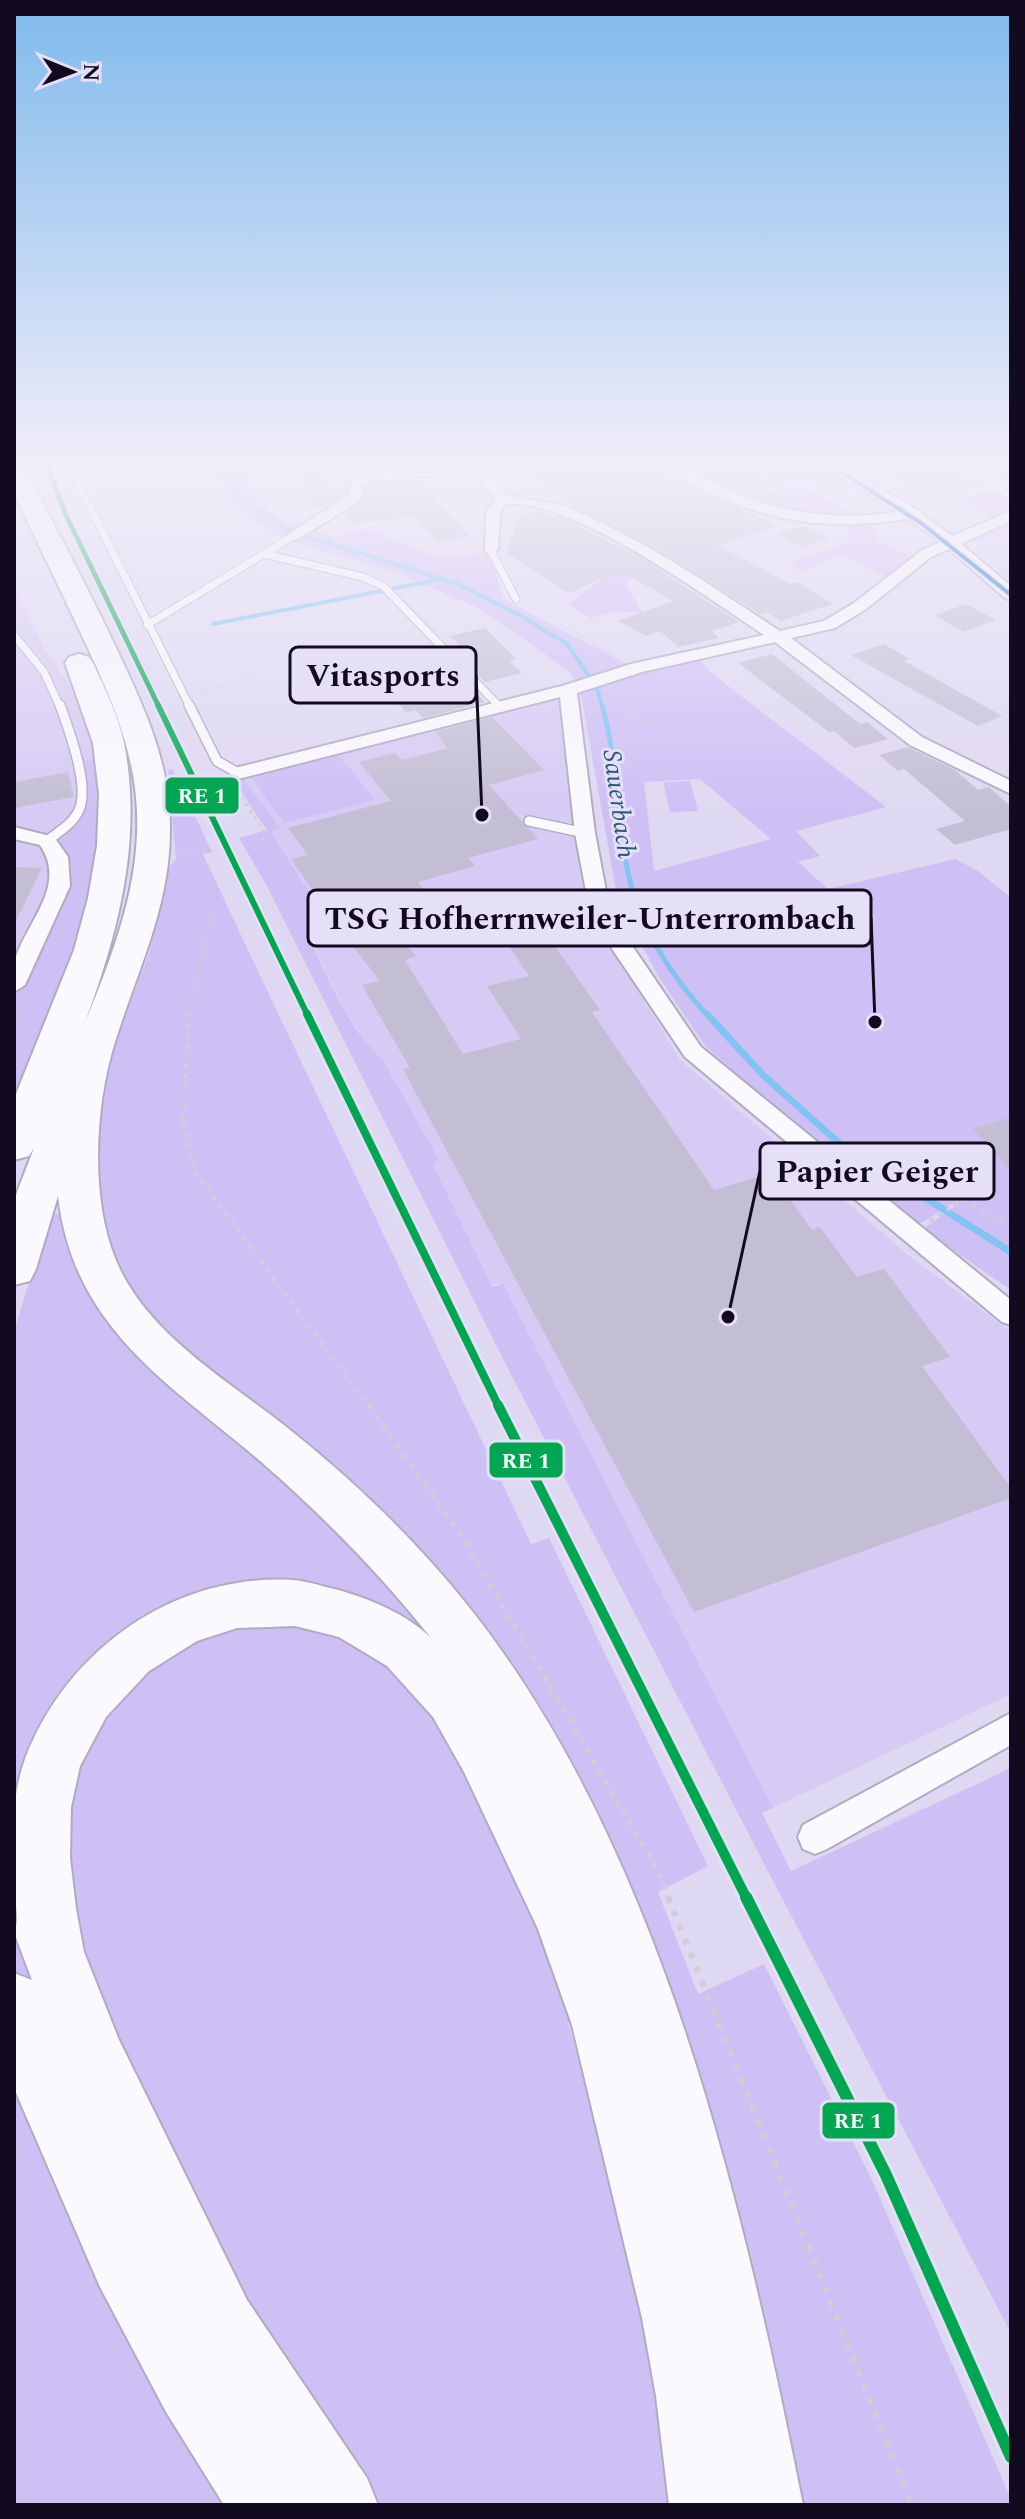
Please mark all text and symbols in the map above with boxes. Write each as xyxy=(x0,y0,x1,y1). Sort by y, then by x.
north arrow xyxy=(32,32,112,112)
text: N xyxy=(74,63,107,82)
callout: Vitasports xyxy=(290,647,476,703)
text: Vitasports xyxy=(306,652,460,701)
water label: Sauerbach xyxy=(592,747,646,861)
line badge: RE 1 xyxy=(164,776,240,815)
text: RE 1 xyxy=(178,780,226,813)
callout: TSG Hofherrnweiler-Unterrombach xyxy=(308,890,871,946)
text: TSG Hofherrnweiler-Unterrombach xyxy=(324,895,856,944)
callout: Papier Geiger xyxy=(760,1143,994,1199)
text: Papier Geiger xyxy=(776,1148,979,1197)
line badge: RE 1 xyxy=(488,1441,564,1479)
text: RE 1 xyxy=(502,1445,550,1478)
line badge: RE 1 xyxy=(821,2101,896,2140)
text: RE 1 xyxy=(834,2105,882,2138)

